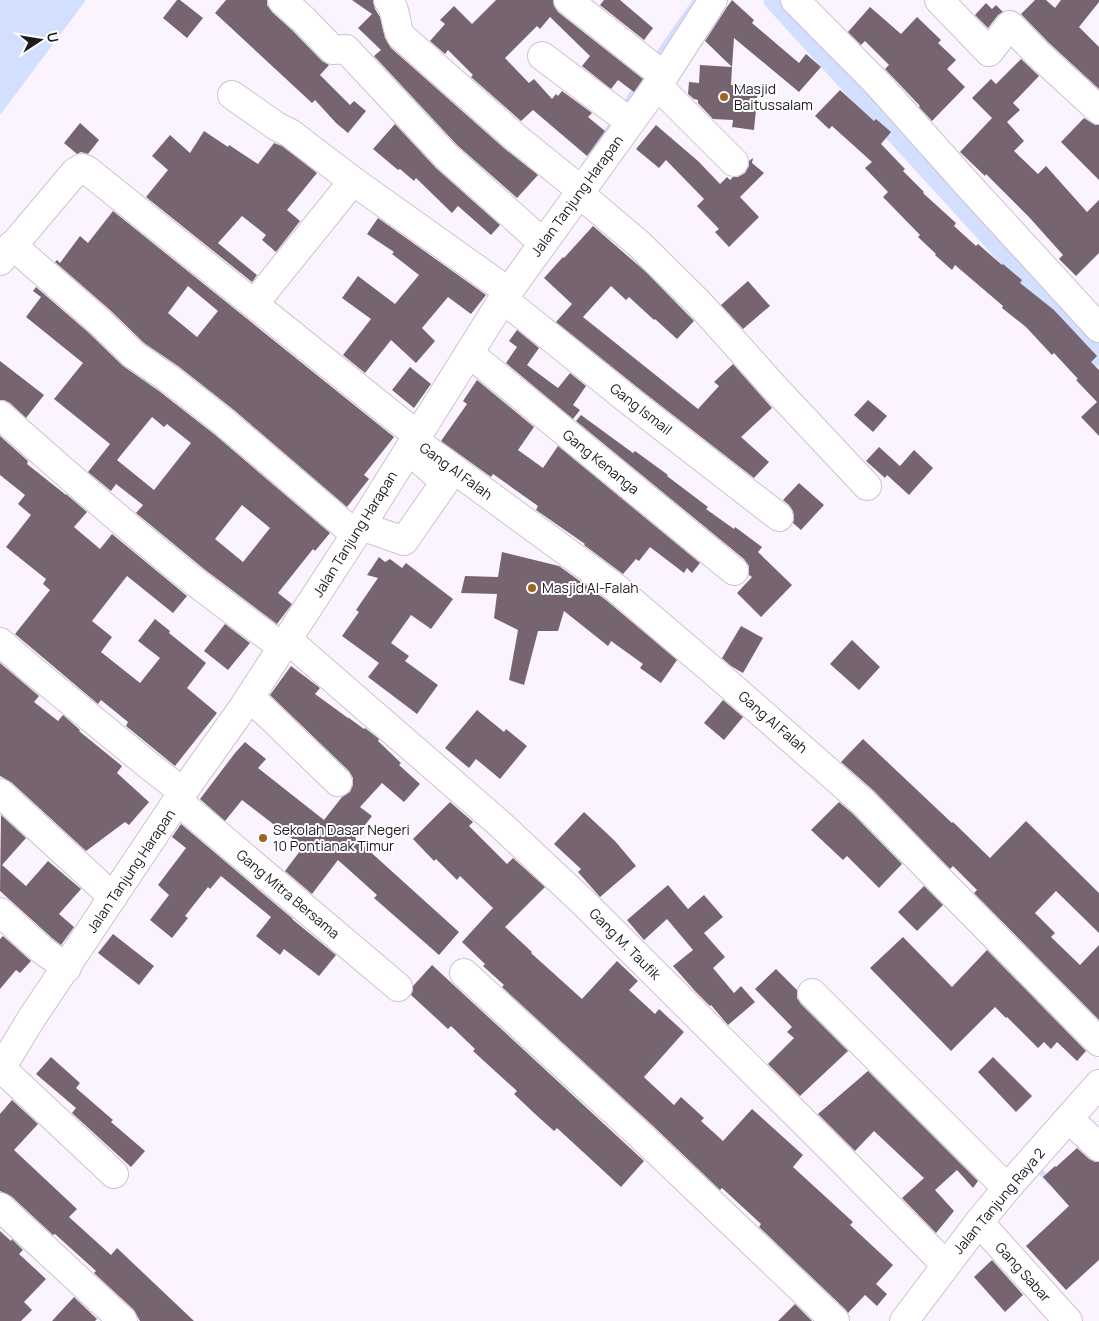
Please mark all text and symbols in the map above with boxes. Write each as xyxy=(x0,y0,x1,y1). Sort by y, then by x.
north arrow xyxy=(15,15,65,65)
text: U xyxy=(43,30,64,44)
place label: Masjid Baitussalam xyxy=(734,79,813,114)
marker: Masjid Baitussalam xyxy=(718,91,730,103)
street label: Jalan Tanjung Harapan xyxy=(526,131,627,260)
street label: Gang Ismail xyxy=(606,378,676,439)
street label: Gang Kenanga xyxy=(559,425,644,498)
street label: Gang Al Falah xyxy=(416,438,497,504)
street label: Jalan Tanjung Harapan xyxy=(308,467,401,600)
place label: Masjid Al-Falah xyxy=(542,578,639,597)
marker: Masjid Al-Falah xyxy=(526,582,538,594)
street label: Gang Al Falah xyxy=(735,686,812,757)
street label: Jalan Tanjung Harapan xyxy=(82,805,179,936)
place label: Sekolah Dasar Negeri 10 Pontianak Timur xyxy=(273,820,410,855)
marker: Sekolah Dasar Negeri 10 Pontianak Timur xyxy=(257,832,269,844)
street label: Gang Mitra Bersama xyxy=(233,845,344,942)
street label: Gang M. Taufik xyxy=(585,904,666,984)
street label: Jalan Tanjung Raya 2 xyxy=(949,1144,1049,1258)
street label: Gang Sabar xyxy=(991,1238,1055,1306)

